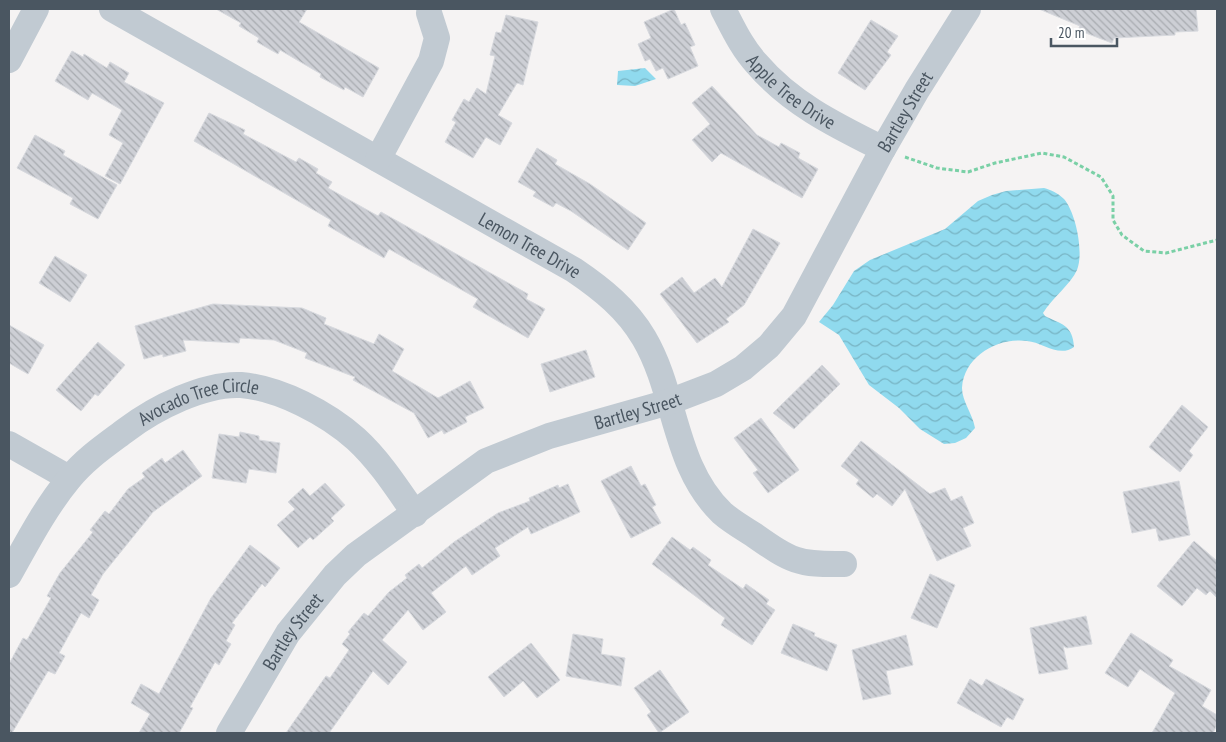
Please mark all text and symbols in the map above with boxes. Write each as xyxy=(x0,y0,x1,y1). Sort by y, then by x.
scale bar xyxy=(1051,15,1117,47)
text: 20 m xyxy=(1058,23,1084,42)
street label: Apple Tree Drive xyxy=(741,49,840,134)
street label: Bartley Street xyxy=(872,66,938,156)
street label: Lemon Tree Drive xyxy=(475,207,586,284)
street label: Avocado Tree Circle xyxy=(133,373,262,431)
street label: Bartley Street xyxy=(591,386,685,435)
street label: Bartley Street xyxy=(257,587,328,674)

